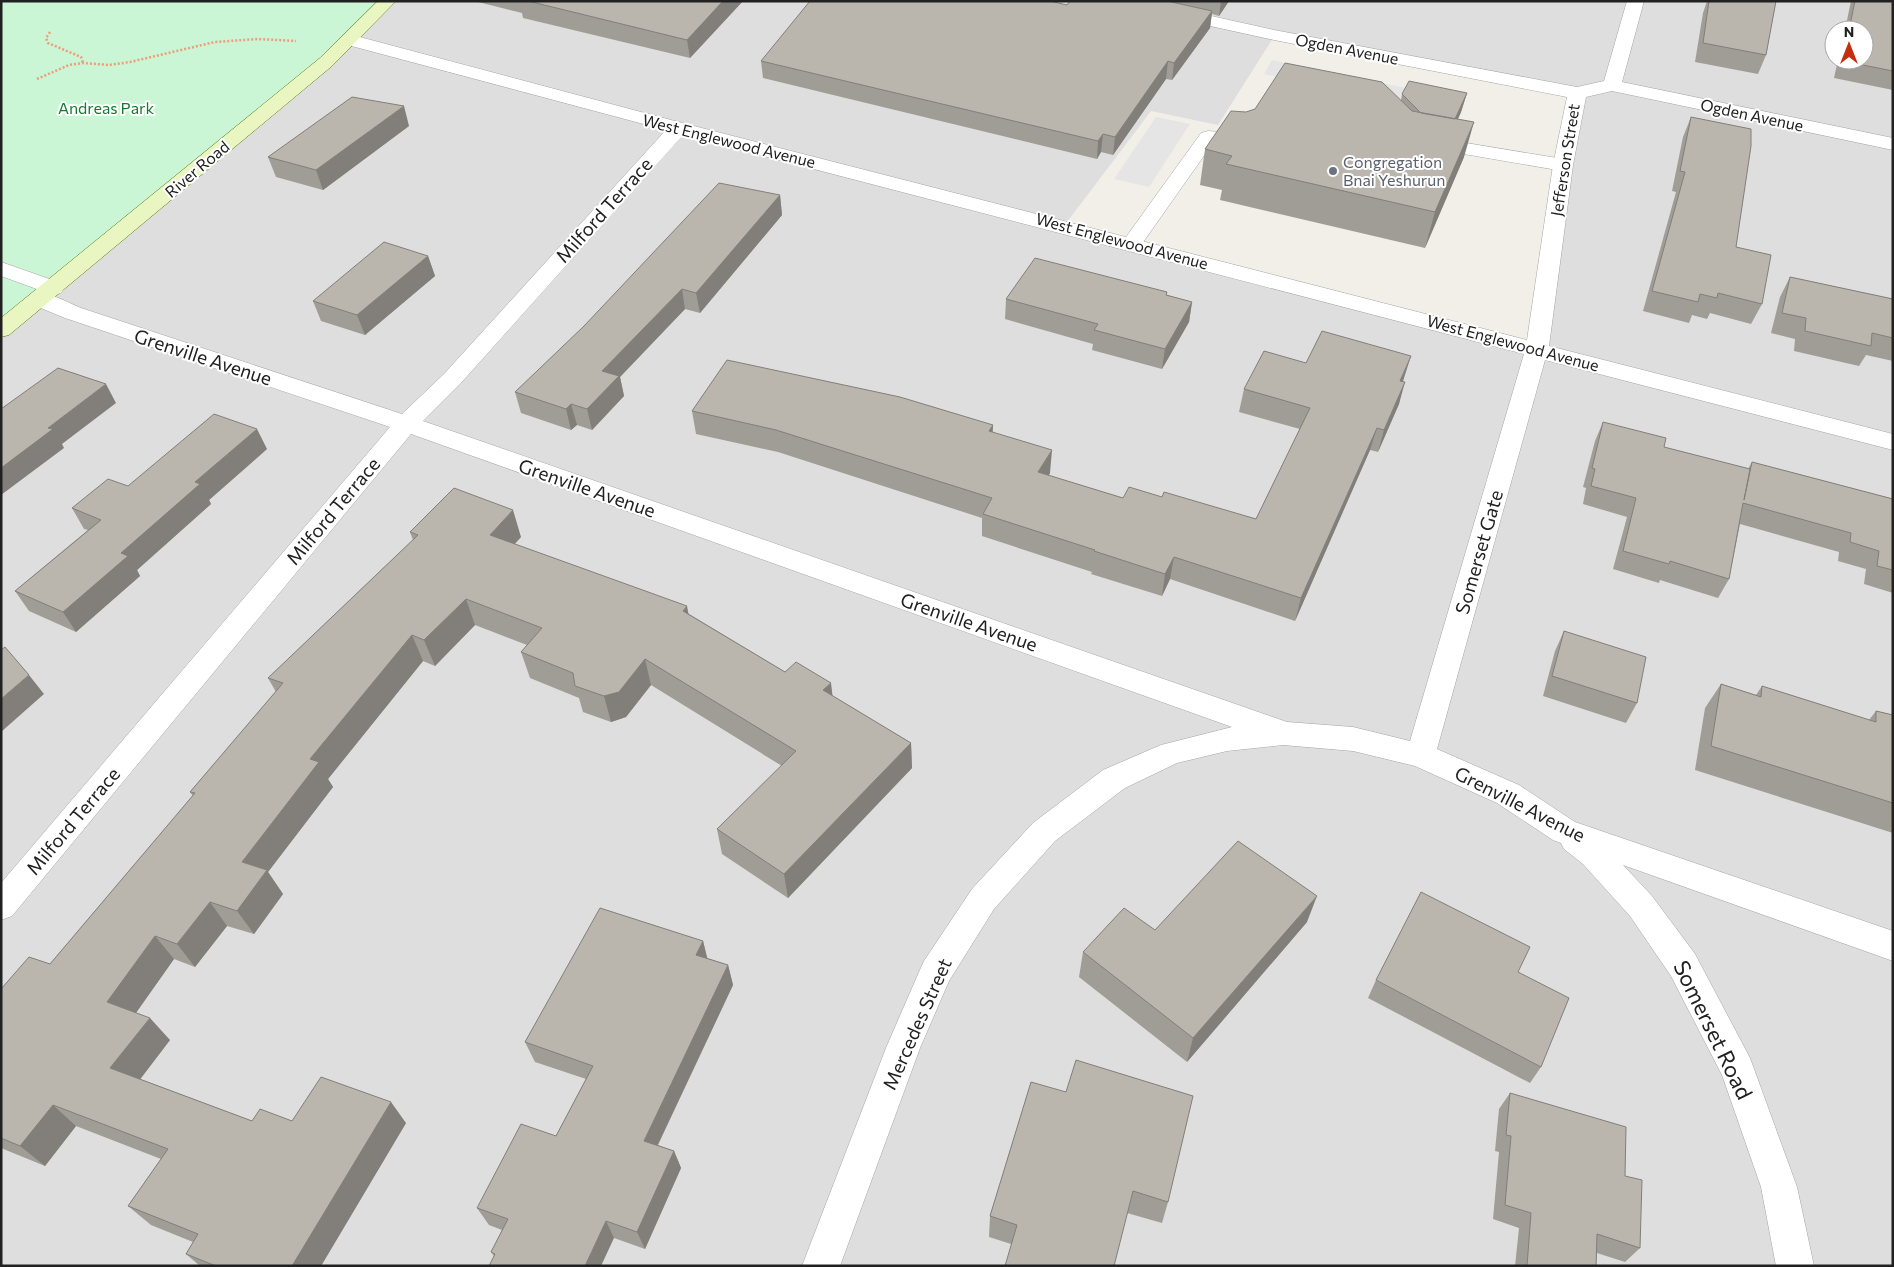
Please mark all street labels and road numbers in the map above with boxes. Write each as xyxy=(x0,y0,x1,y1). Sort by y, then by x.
street label: Ogden Avenue xyxy=(1294,29,1400,68)
street label: Ogden Avenue xyxy=(1699,94,1805,135)
street label: Jefferson Street xyxy=(1546,102,1583,218)
street label: West Englewood Avenue xyxy=(641,110,817,171)
street label: River Road xyxy=(161,136,233,201)
street label: Milford Terrace xyxy=(551,152,657,267)
street label: West Englewood Avenue xyxy=(1034,208,1210,273)
street label: West Englewood Avenue xyxy=(1425,310,1601,375)
street label: Grenville Avenue xyxy=(132,323,275,390)
street label: Milford Terrace xyxy=(281,452,384,569)
street label: Grenville Avenue xyxy=(516,453,659,522)
street label: Somerset Gate xyxy=(1450,487,1507,616)
street label: Grenville Avenue xyxy=(898,587,1041,656)
street label: Grenville Avenue xyxy=(1451,761,1589,846)
street label: Milford Terrace xyxy=(21,762,124,879)
street label: Mercedes Street xyxy=(877,954,956,1093)
street label: Somerset Road xyxy=(1668,956,1759,1104)

